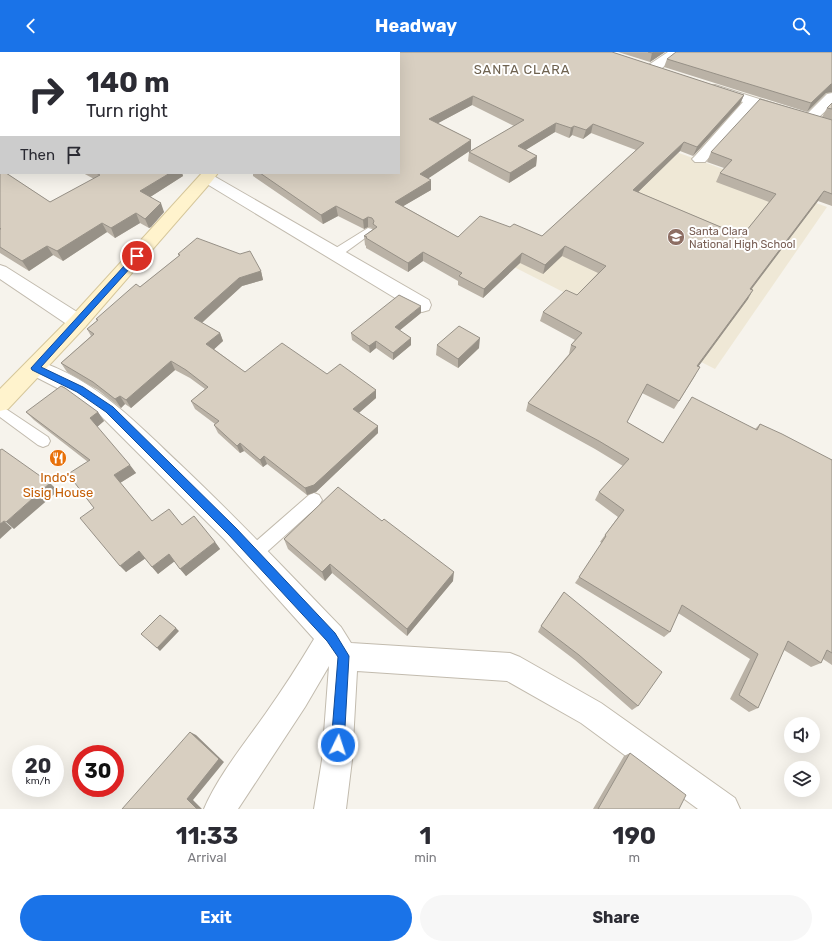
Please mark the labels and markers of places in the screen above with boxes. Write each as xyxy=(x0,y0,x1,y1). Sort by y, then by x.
place label: Santa Clara National High School xyxy=(689,225,795,251)
school or university icon: Santa Clara National High School xyxy=(666,227,686,247)
pin xyxy=(120,239,154,273)
restaurant icon: Indo's Sisig House xyxy=(48,448,68,468)
place label: Indo's Sisig House xyxy=(23,470,93,501)

